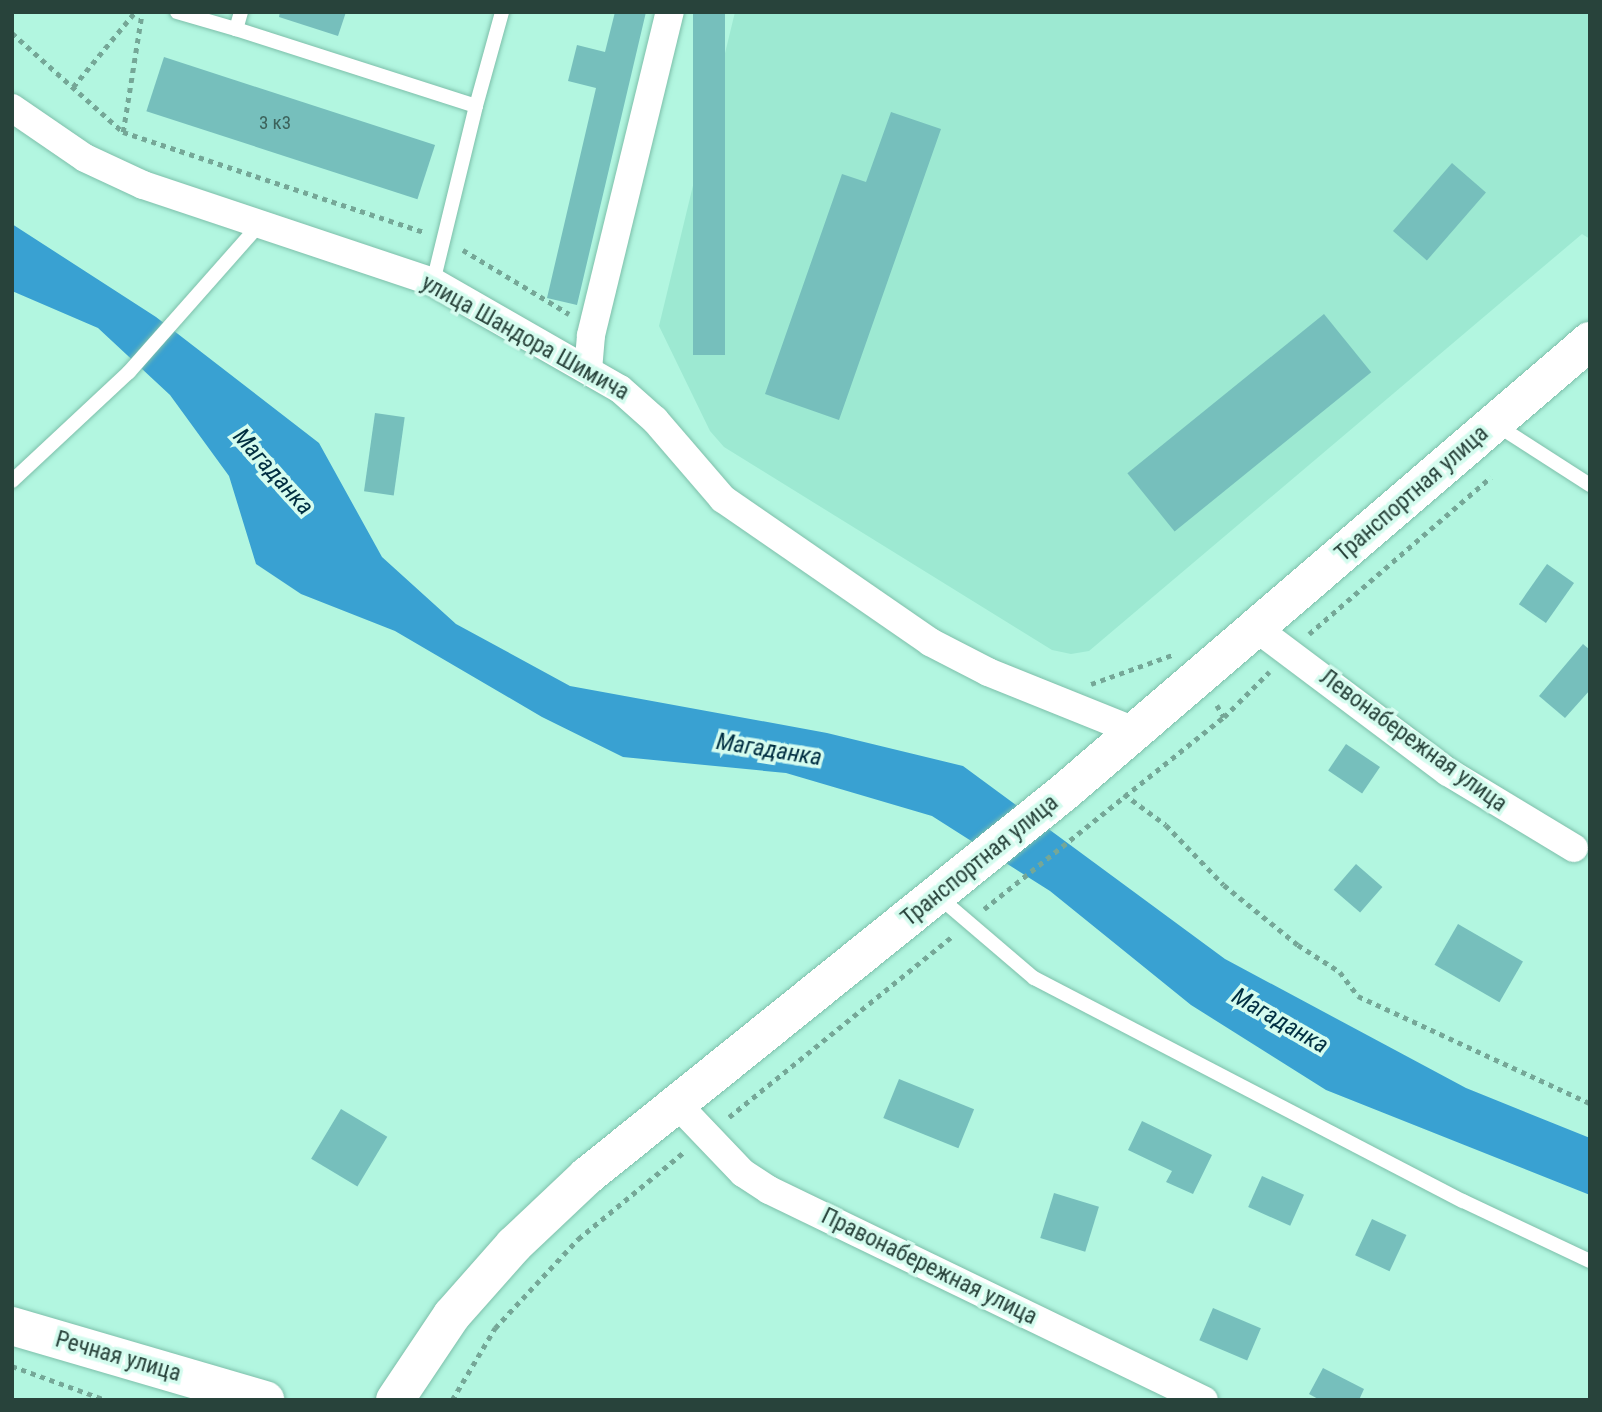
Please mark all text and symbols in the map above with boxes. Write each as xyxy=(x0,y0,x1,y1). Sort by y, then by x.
house number: 3 к3 xyxy=(259,112,291,134)
street label: улица Шандора Шимича xyxy=(416,269,634,407)
street label: Транспортная улица xyxy=(1330,420,1494,568)
water label: Магаданка xyxy=(227,423,319,521)
street label: Левонабережная улица xyxy=(1314,664,1512,818)
water label: Магаданка xyxy=(714,727,824,773)
street label: Транспортная улица xyxy=(896,789,1064,933)
water label: Магаданка xyxy=(1227,982,1333,1060)
street label: Правонабережная улица xyxy=(817,1203,1041,1331)
street label: Речная улица xyxy=(52,1326,184,1388)

